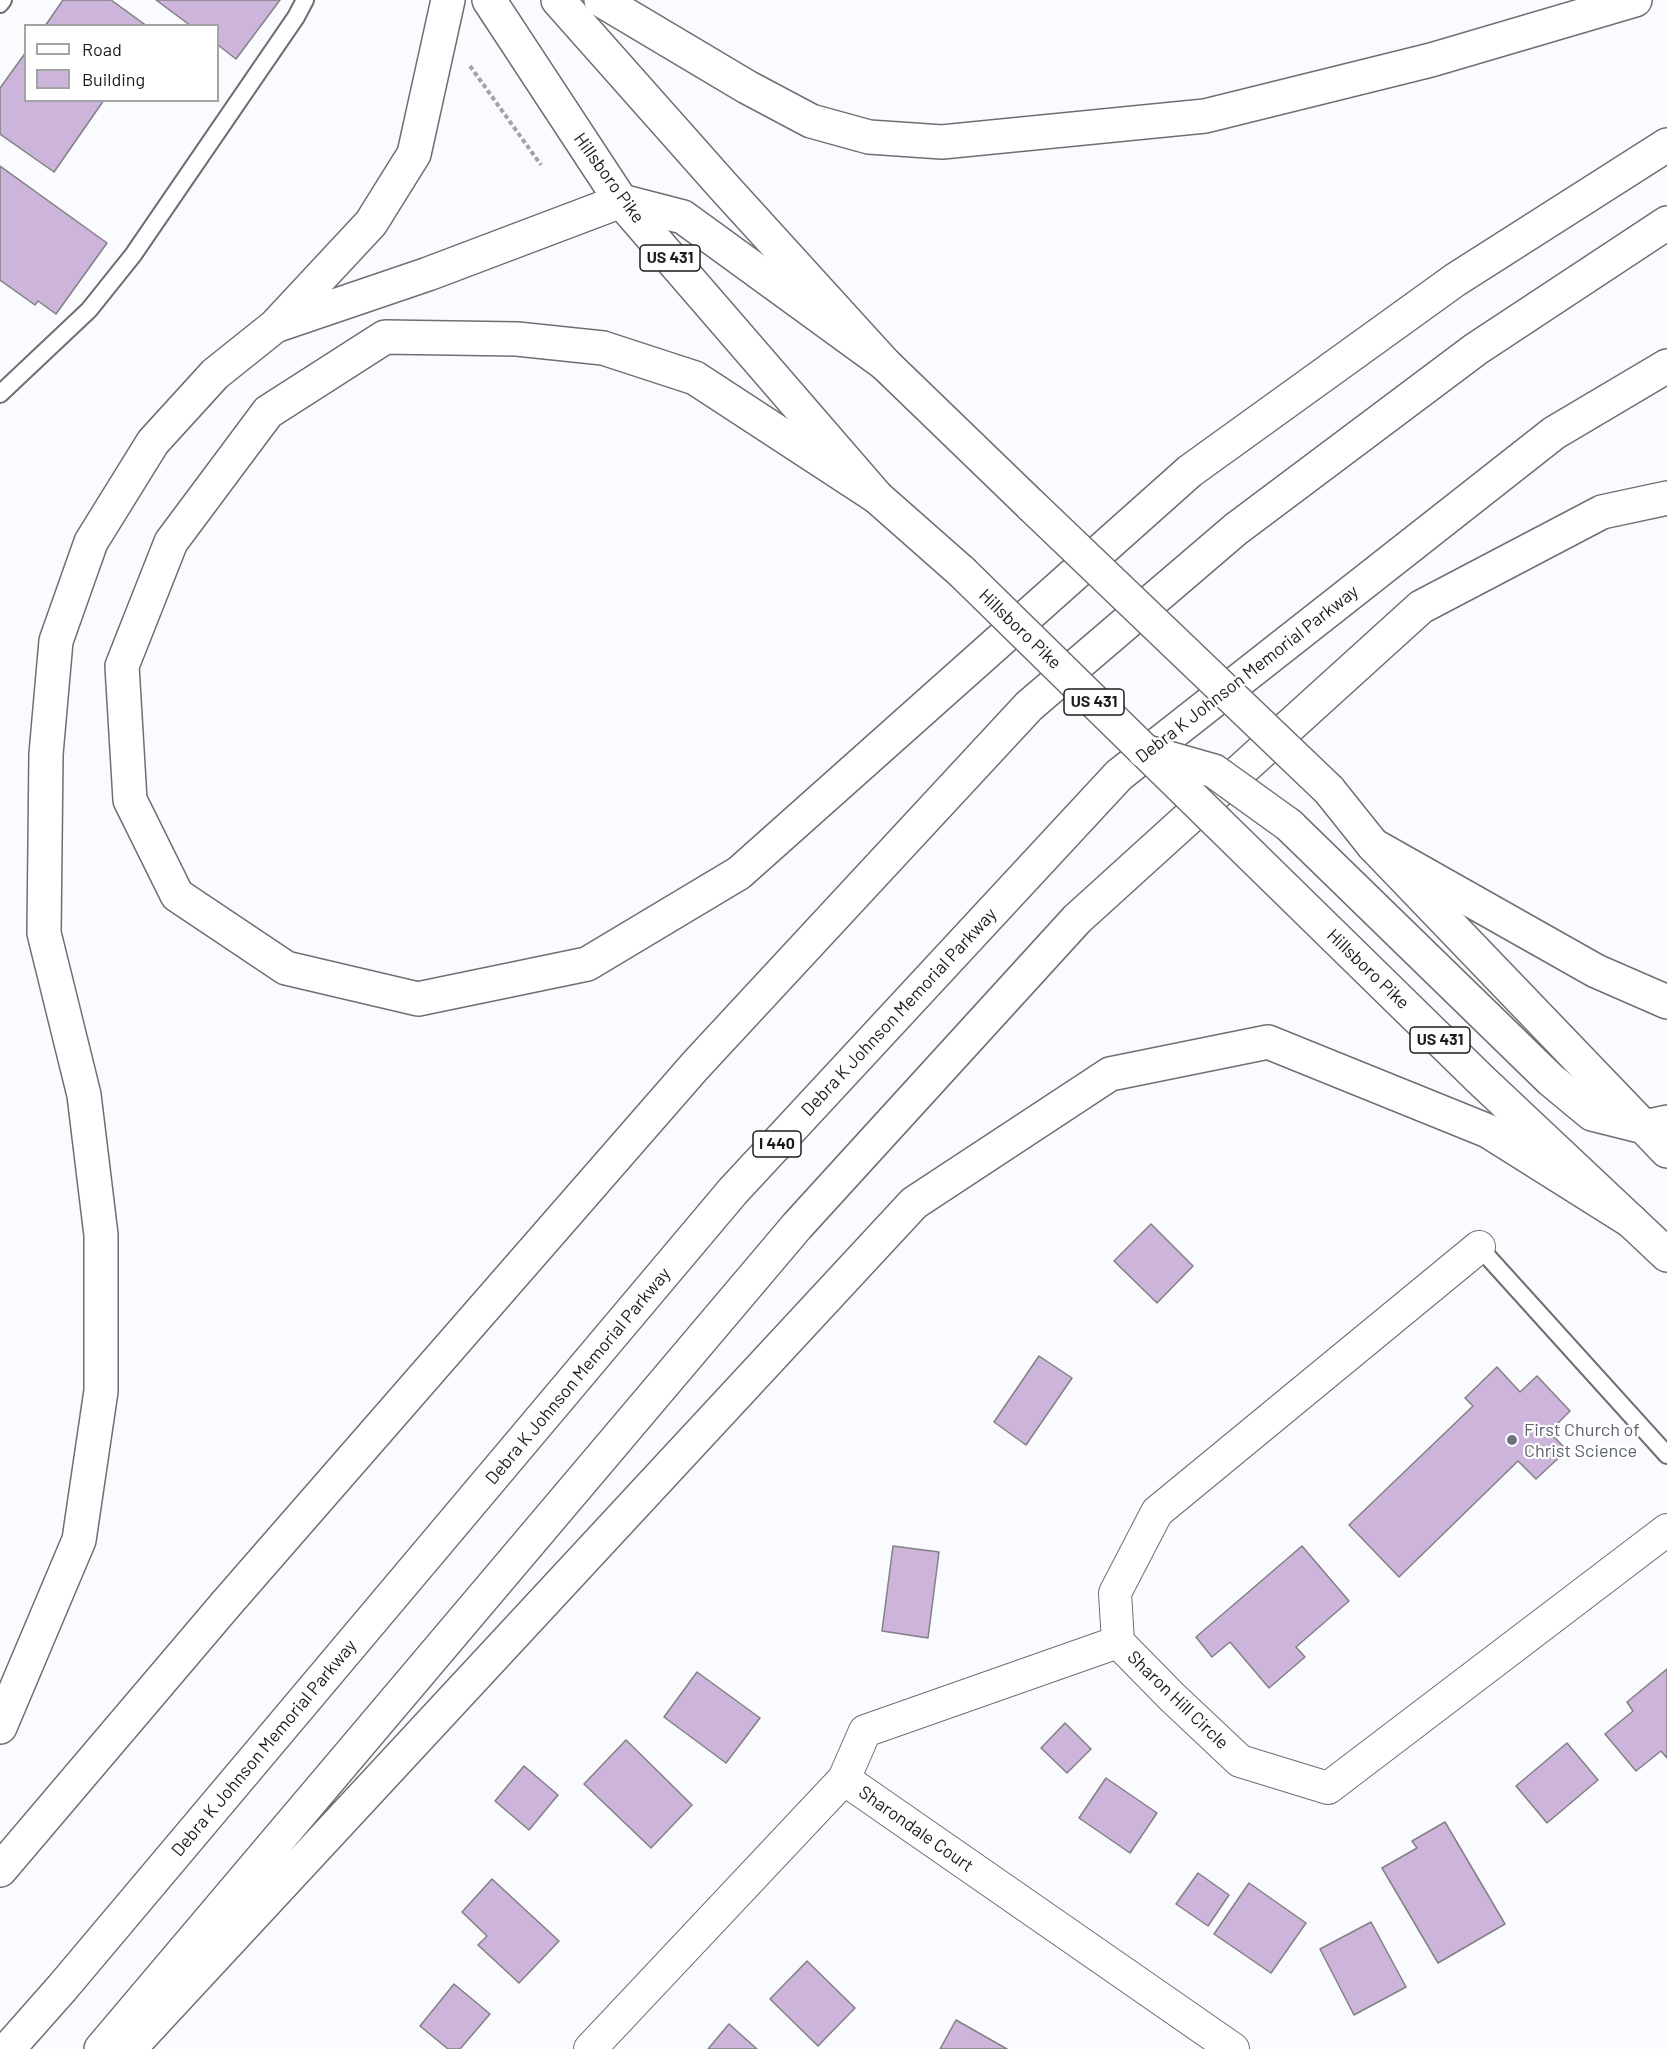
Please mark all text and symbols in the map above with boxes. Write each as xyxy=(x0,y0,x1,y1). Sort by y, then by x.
legend xyxy=(24,24,219,102)
text: Road xyxy=(82,38,122,60)
text: Building xyxy=(82,68,145,90)
street label: Hillsboro Pike xyxy=(569,129,649,227)
road number: US 431 xyxy=(640,245,700,271)
street label: Debra K Johnson Memorial Parkway xyxy=(1131,580,1363,768)
street label: Hillsboro Pike xyxy=(974,584,1066,674)
road number: US 431 xyxy=(1064,689,1124,715)
street label: Debra K Johnson Memorial Parkway xyxy=(797,904,1001,1120)
street label: Hillsboro Pike xyxy=(1322,924,1414,1014)
road number: US 431 xyxy=(1410,1027,1470,1053)
road number: I 440 xyxy=(753,1131,801,1157)
street label: Debra K Johnson Memorial Parkway xyxy=(481,1263,675,1489)
place label: First Church of Christ Science xyxy=(1524,1419,1640,1462)
marker: First Church of Christ Science xyxy=(1505,1433,1519,1447)
street label: Debra K Johnson Memorial Parkway xyxy=(167,1635,361,1861)
street label: Sharon Hill Circle xyxy=(1123,1646,1233,1754)
street label: Sharondale Court xyxy=(854,1781,978,1877)

